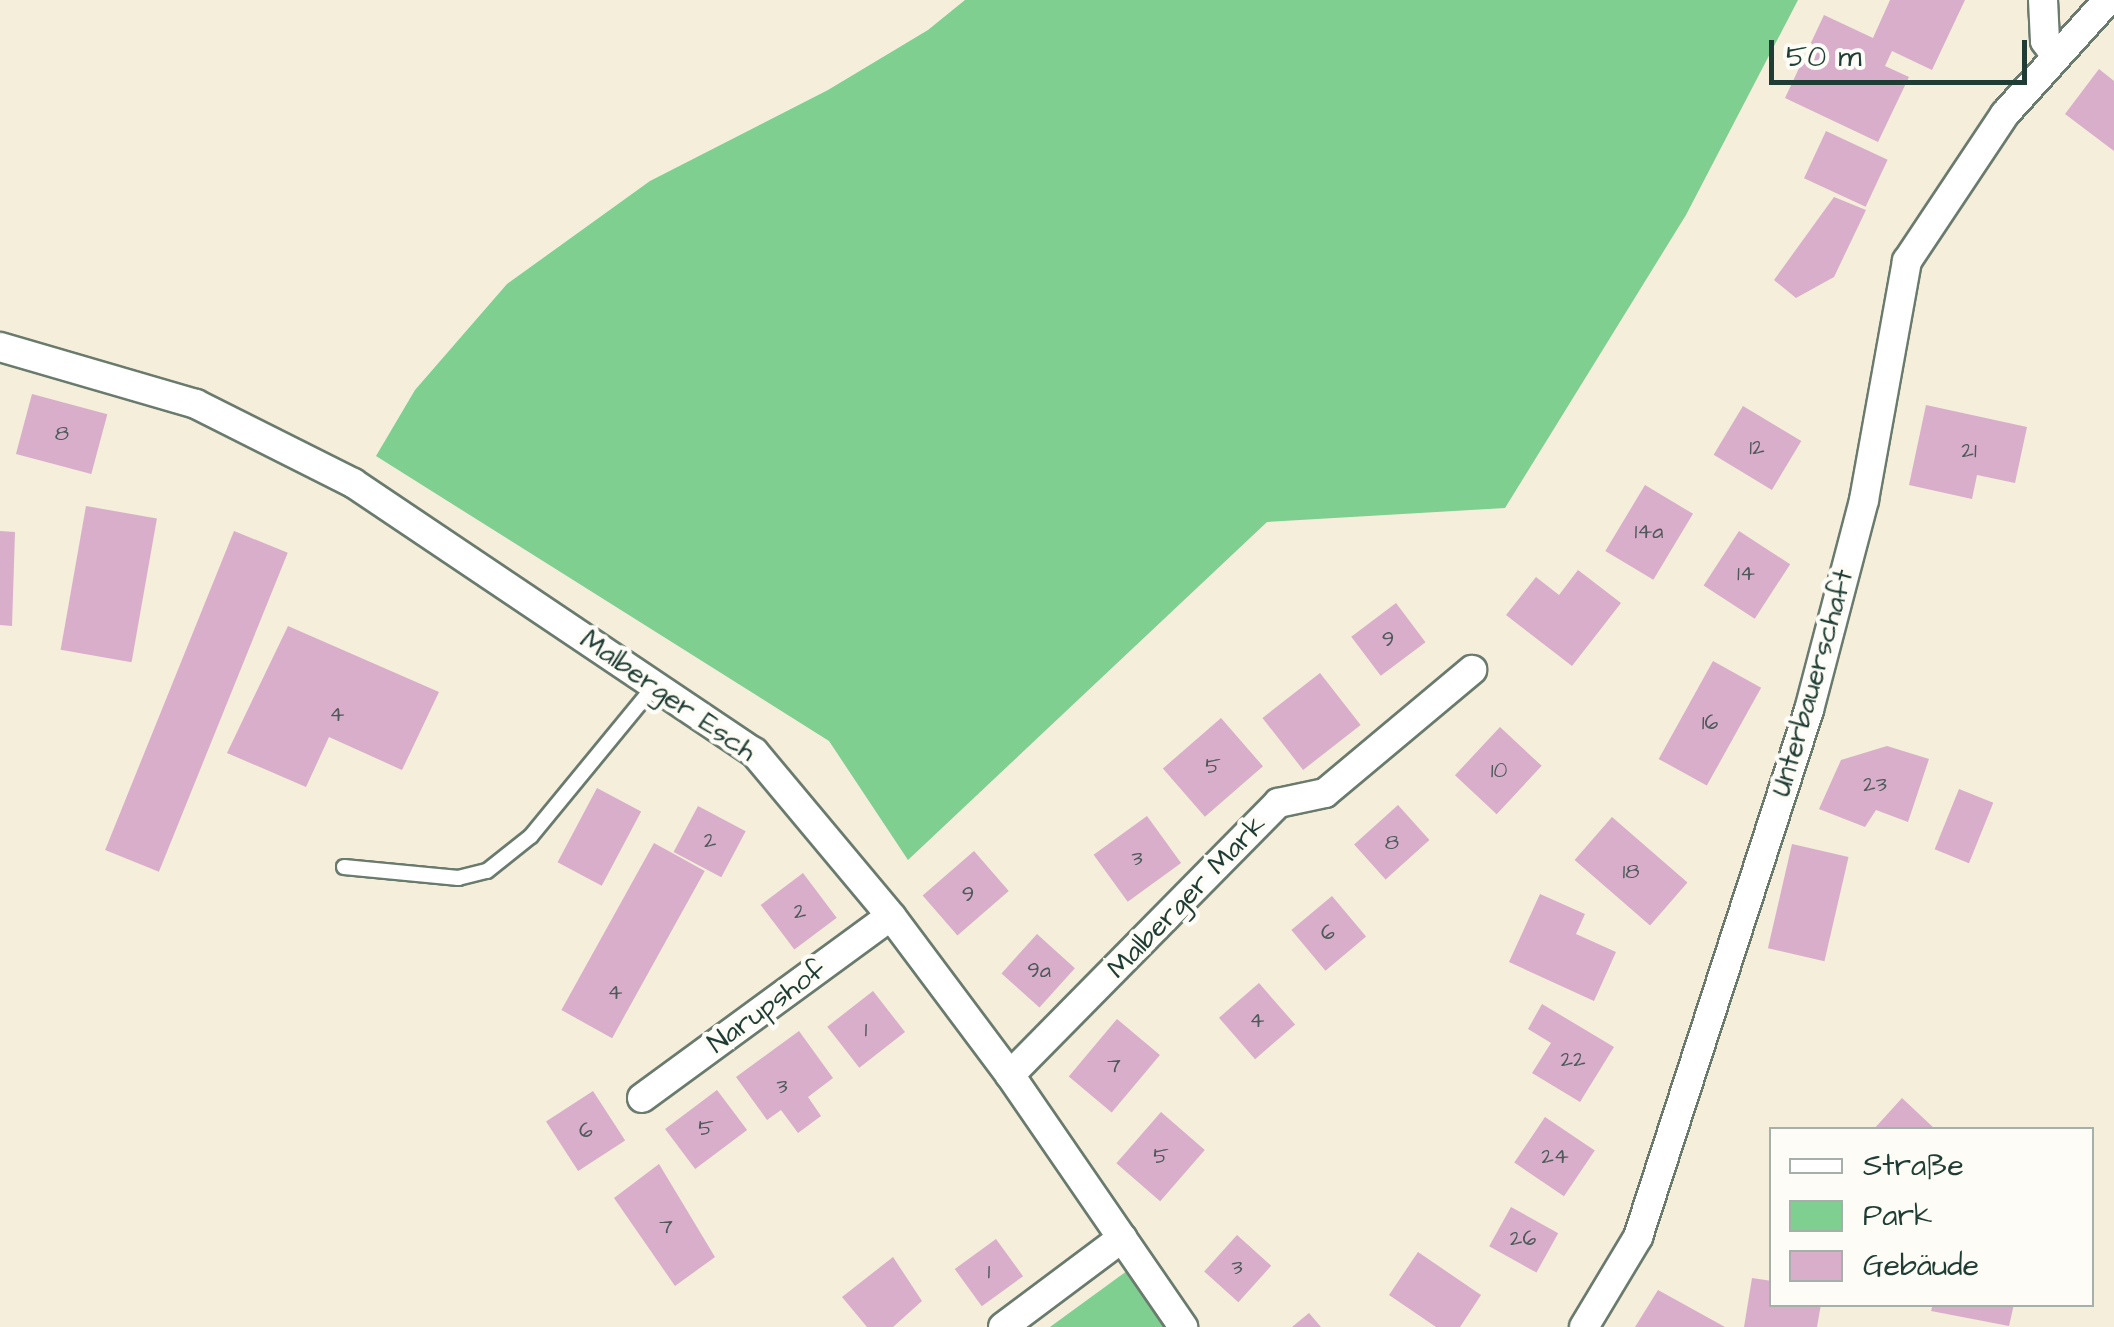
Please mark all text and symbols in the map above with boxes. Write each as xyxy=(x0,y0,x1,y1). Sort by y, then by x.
scale bar xyxy=(1774,20,2032,82)
text: 50 m xyxy=(1786,36,1862,78)
house number: 8 xyxy=(55,421,69,447)
house number: 12 xyxy=(1749,435,1765,461)
house number: 21 xyxy=(1961,438,1977,464)
house number: 14a xyxy=(1635,519,1663,545)
house number: 14 xyxy=(1737,561,1755,587)
street label: Unterbauerschaft xyxy=(1765,566,1861,800)
street label: Malberger Esch xyxy=(574,623,762,769)
house number: 9 xyxy=(1382,627,1394,653)
house number: 4 xyxy=(330,702,344,728)
house number: 16 xyxy=(1702,710,1718,736)
house number: 5 xyxy=(1205,754,1221,780)
house number: 10 xyxy=(1491,758,1507,784)
house number: 23 xyxy=(1863,772,1887,798)
street label: Malberger Mark xyxy=(1100,808,1274,986)
house number: 2 xyxy=(704,828,716,854)
house number: 8 xyxy=(1385,830,1399,856)
house number: 3 xyxy=(1131,846,1143,872)
house number: 18 xyxy=(1622,859,1640,885)
house number: 9 xyxy=(962,882,974,908)
house number: 2 xyxy=(794,899,806,925)
house number: 6 xyxy=(1321,920,1335,946)
street label: Narupshof xyxy=(702,953,832,1061)
house number: 9a xyxy=(1027,958,1051,984)
house number: 4 xyxy=(608,980,622,1006)
house number: 4 xyxy=(1250,1008,1264,1034)
house number: 1 xyxy=(865,1017,867,1043)
house number: 22 xyxy=(1560,1047,1586,1073)
house number: 7 xyxy=(1107,1053,1121,1079)
house number: 3 xyxy=(776,1074,788,1100)
house number: 5 xyxy=(698,1116,714,1142)
house number: 6 xyxy=(579,1118,593,1144)
legend xyxy=(1769,1127,2094,1307)
house number: 5 xyxy=(1153,1144,1169,1170)
house number: 24 xyxy=(1541,1144,1569,1170)
text: Straße xyxy=(1863,1145,1964,1187)
text: Park xyxy=(1863,1195,1932,1237)
house number: 7 xyxy=(659,1214,673,1240)
house number: 26 xyxy=(1510,1226,1536,1252)
text: Gebäude xyxy=(1863,1245,1979,1287)
house number: 3 xyxy=(1231,1255,1243,1281)
house number: 1 xyxy=(988,1259,990,1285)

